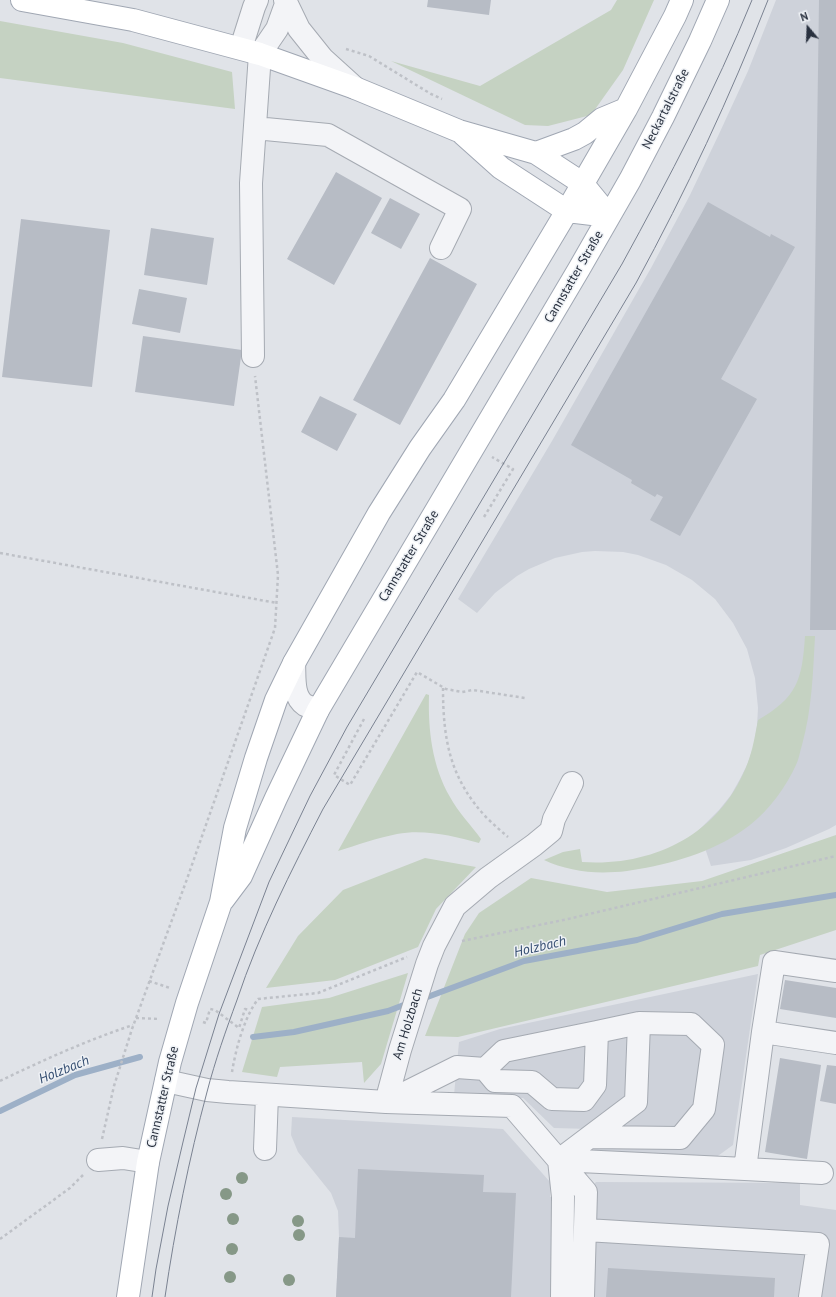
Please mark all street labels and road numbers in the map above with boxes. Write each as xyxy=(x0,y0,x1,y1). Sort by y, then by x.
street label: Neckartalstraße xyxy=(639,66,693,152)
street label: Cannstatter Straße xyxy=(541,228,607,326)
street label: Cannstatter Straße xyxy=(376,507,442,605)
street label: Am Holzbach xyxy=(390,987,426,1061)
street label: Cannstatter Straße xyxy=(144,1045,182,1149)

